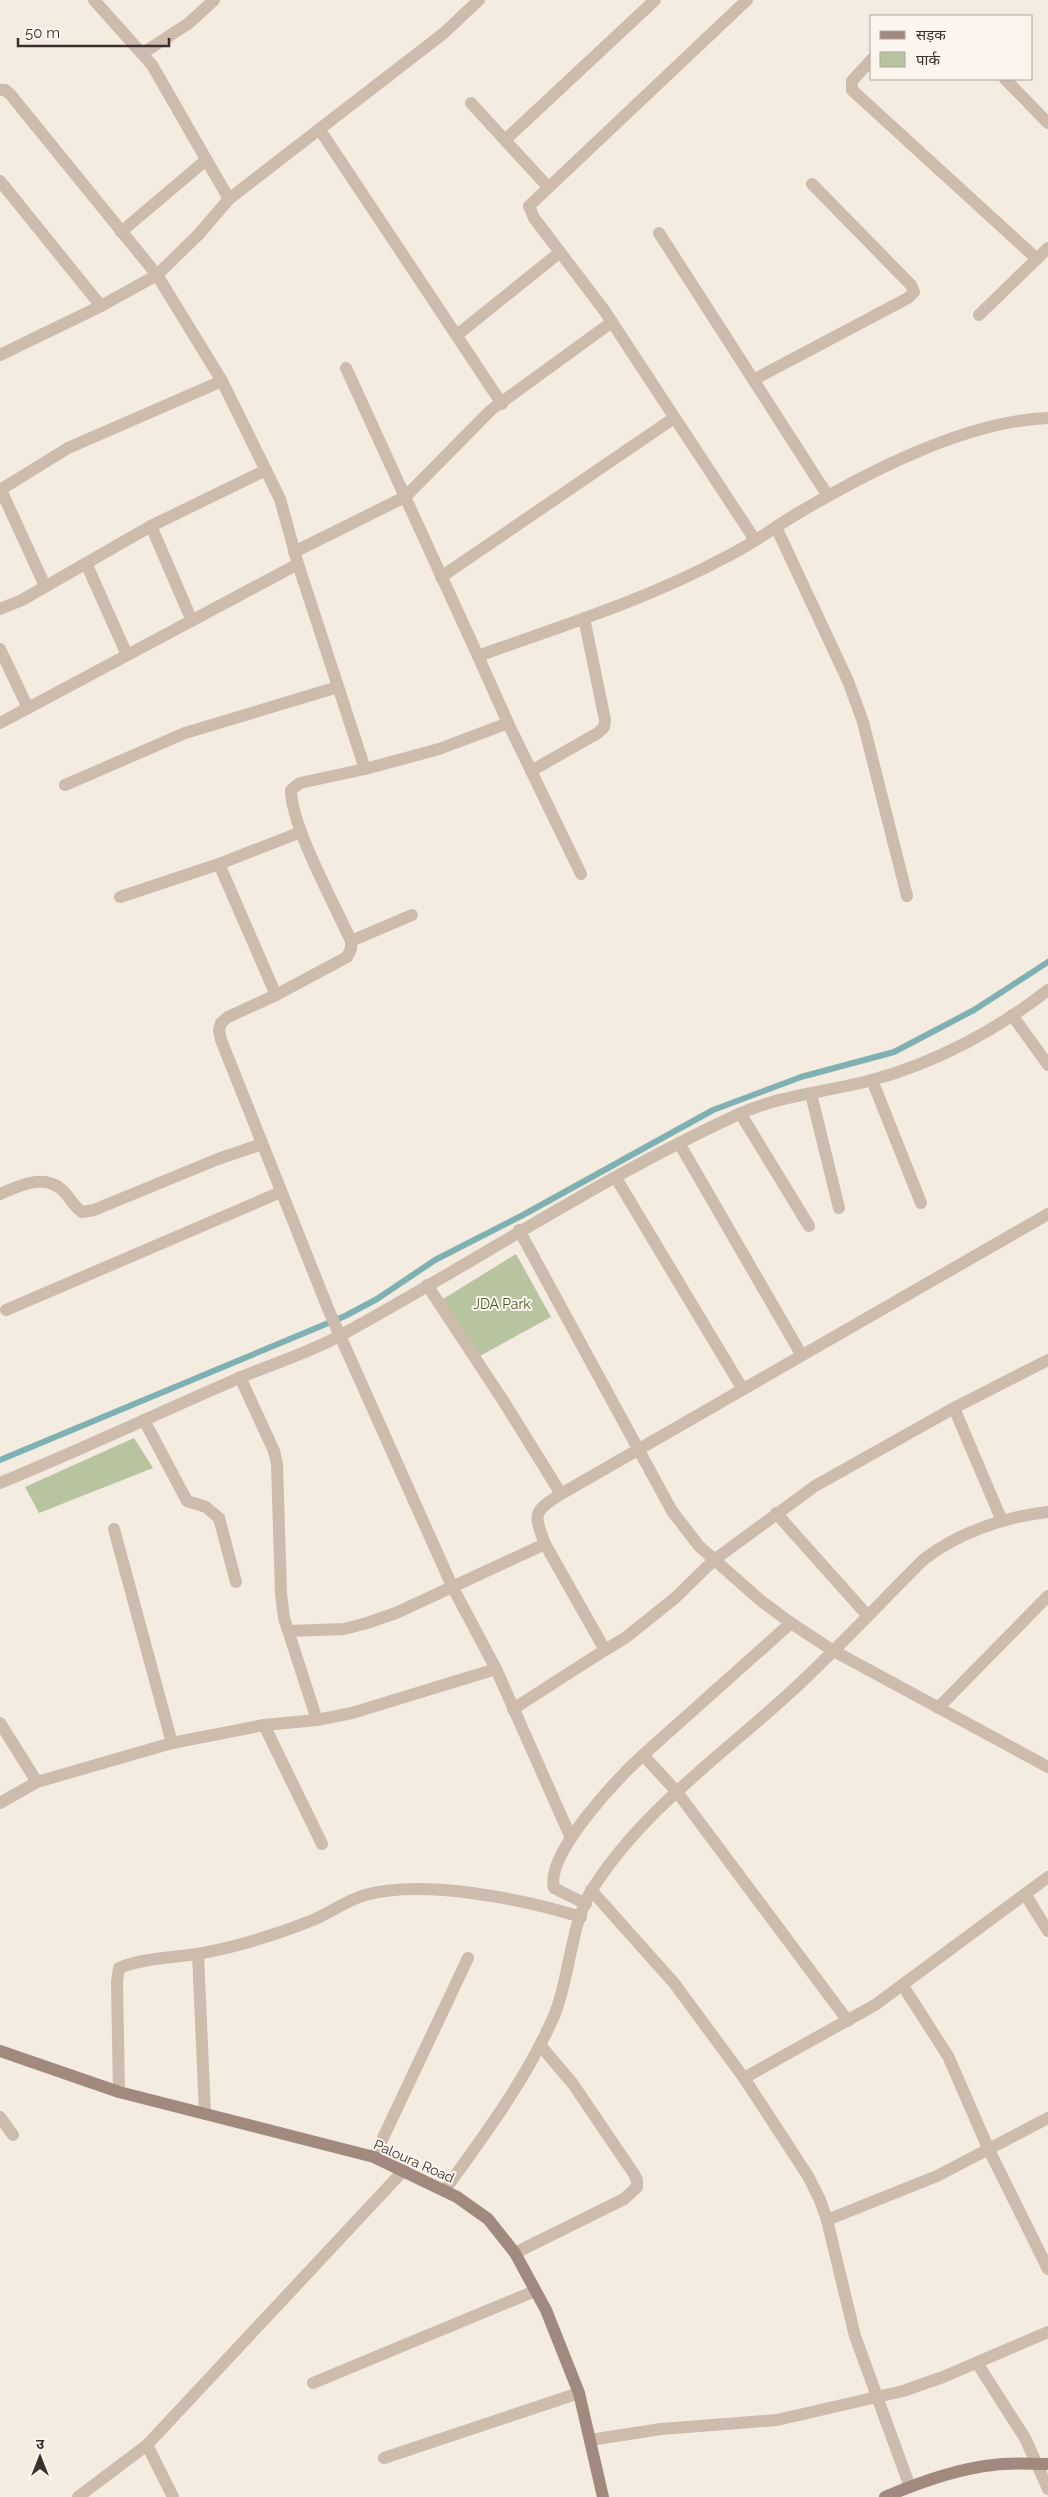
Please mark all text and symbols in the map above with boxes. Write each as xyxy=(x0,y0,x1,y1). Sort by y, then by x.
scale bar xyxy=(18,15,169,47)
legend xyxy=(870,15,1033,80)
text: 50 m xyxy=(25,24,60,42)
text: सड़क xyxy=(916,26,946,44)
text: पार्क xyxy=(916,51,940,69)
park label: JDA Park xyxy=(473,1296,531,1312)
street label: Paloura Road xyxy=(371,2136,457,2186)
north arrow xyxy=(15,2432,65,2482)
text: उ xyxy=(36,2436,45,2452)

